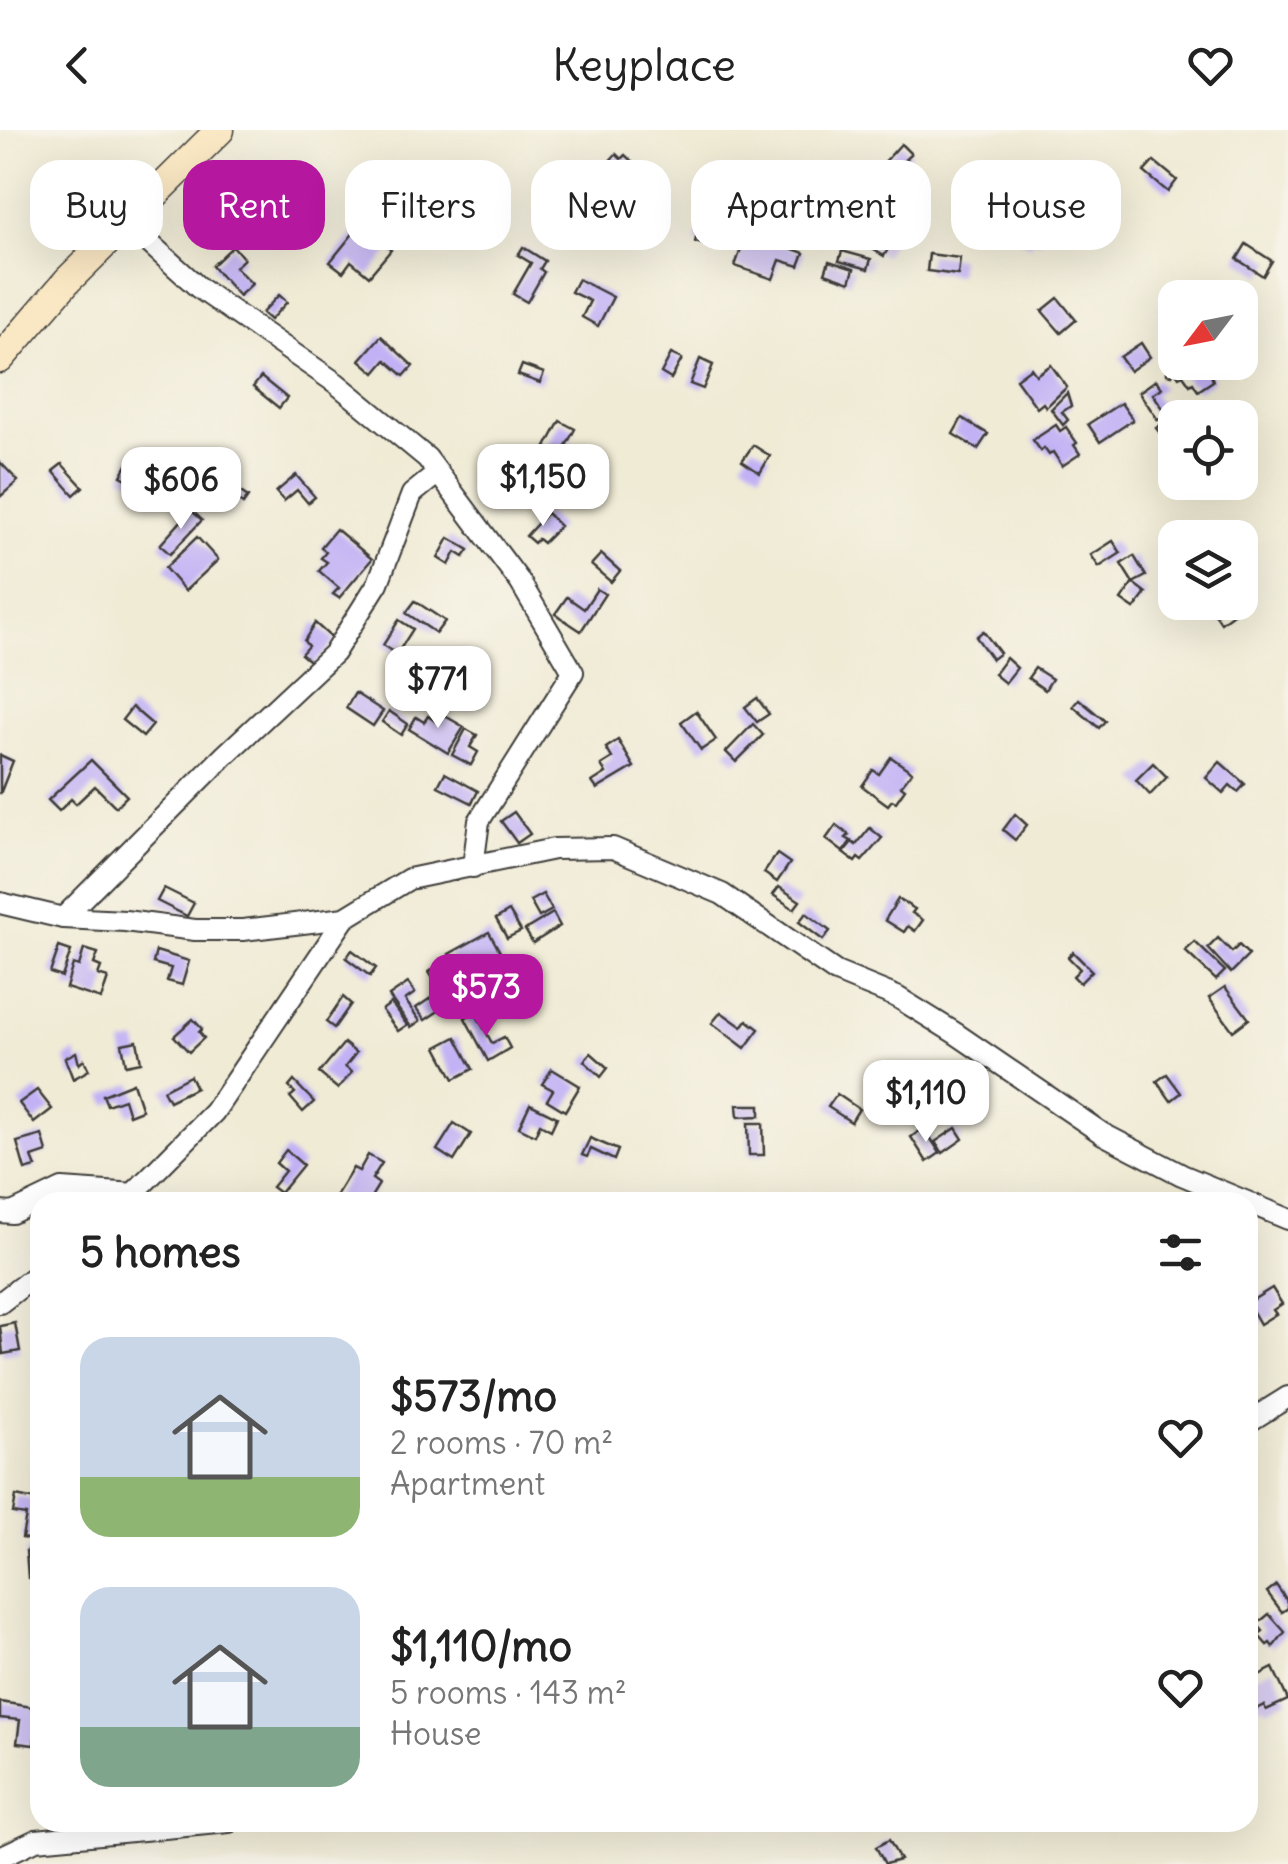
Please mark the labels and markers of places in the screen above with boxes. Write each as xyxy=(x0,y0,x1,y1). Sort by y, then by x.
pin: $1,150 xyxy=(462,444,624,529)
pin: $606 xyxy=(122,447,240,532)
pin: $771 xyxy=(379,646,497,731)
pin: $573 xyxy=(427,954,545,1039)
pin: $1,110 xyxy=(845,1060,1007,1145)

